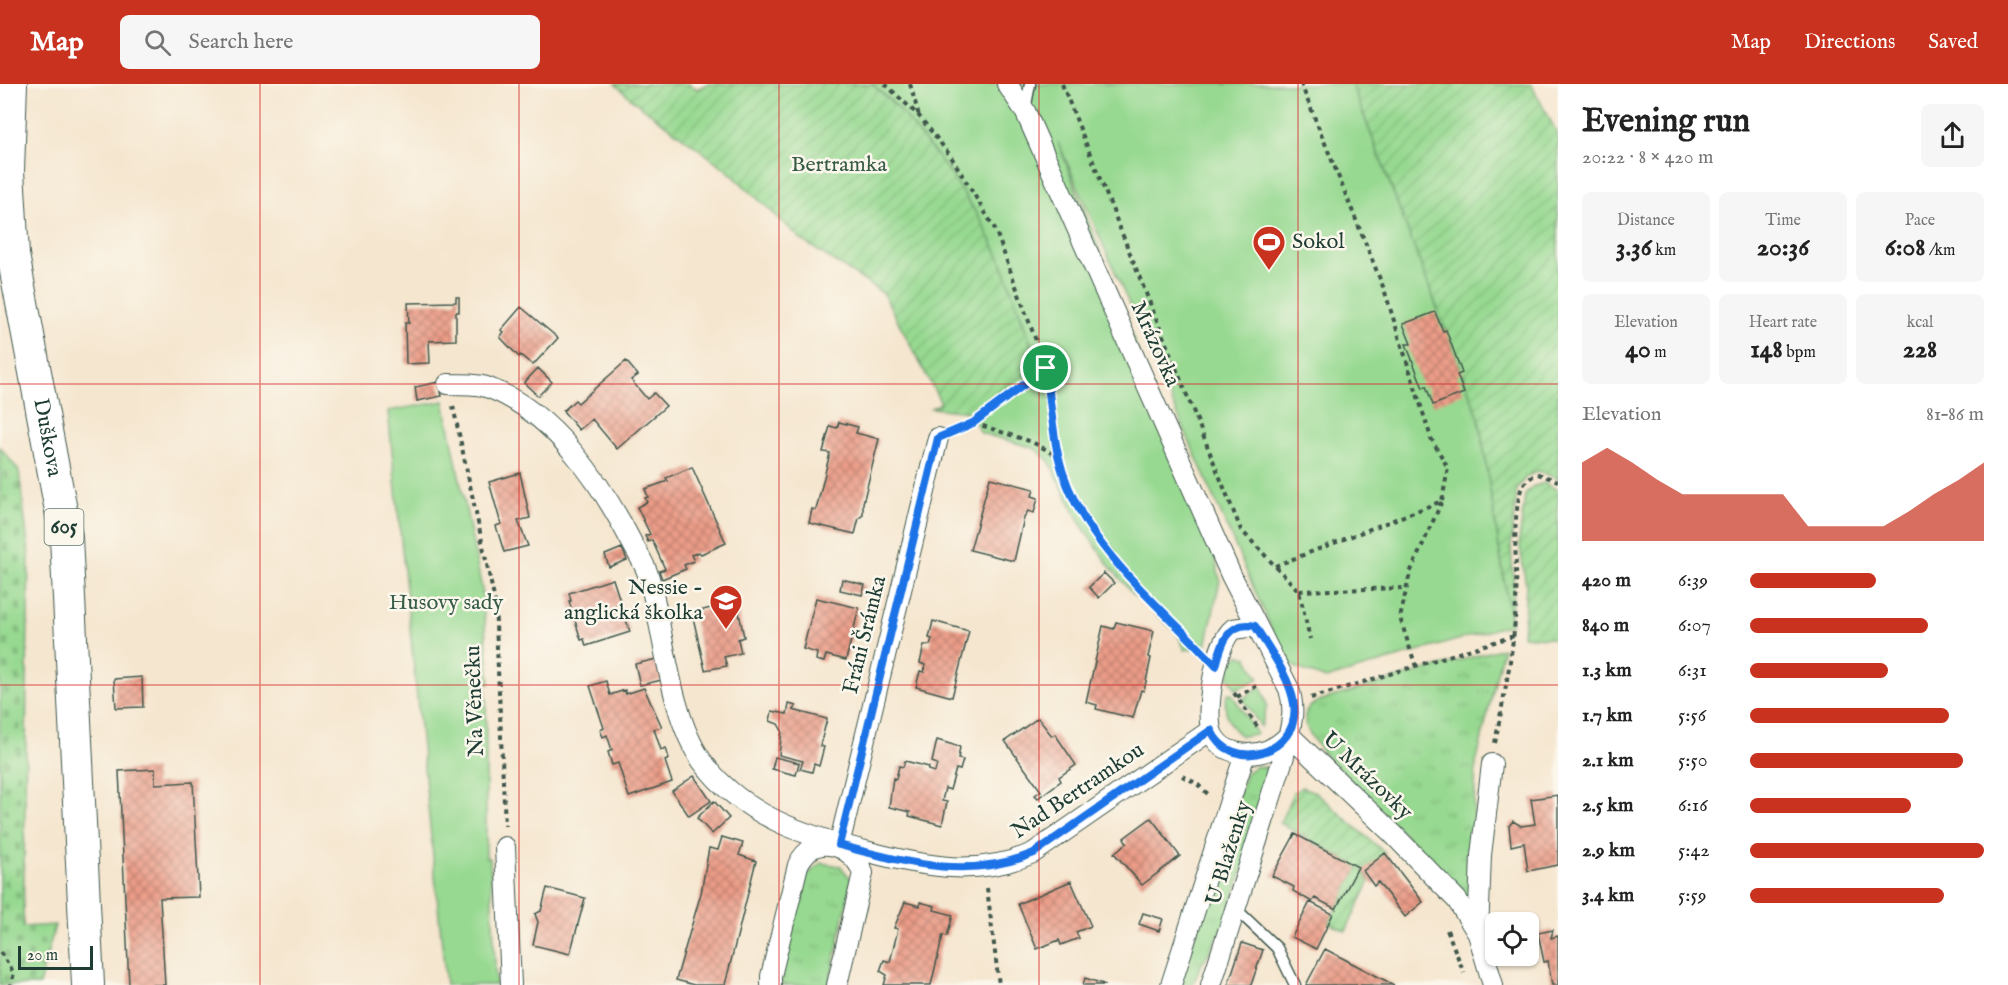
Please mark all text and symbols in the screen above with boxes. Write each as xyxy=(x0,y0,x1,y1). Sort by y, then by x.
search box xyxy=(120,15,540,69)
text: Map xyxy=(30,25,84,60)
icon: search xyxy=(141,26,174,59)
text: Search here xyxy=(189,28,293,56)
text: Map xyxy=(1731,29,1771,56)
text: Directions xyxy=(1804,29,1895,56)
text: Saved xyxy=(1928,29,1978,56)
text: Evening run xyxy=(1582,101,1750,143)
button: share xyxy=(1921,104,1984,167)
text: 20:22 · 8 × 420 m xyxy=(1582,145,1713,170)
park label: Bertramka xyxy=(791,151,888,179)
text: Distance xyxy=(1617,211,1675,231)
text: Time xyxy=(1765,211,1801,231)
text: Pace xyxy=(1905,211,1935,231)
sports icon: Sokol xyxy=(1251,224,1287,271)
place label: Sokol xyxy=(1292,228,1344,256)
text: 3.36 xyxy=(1616,231,1652,264)
text: 20:36 xyxy=(1757,231,1809,264)
text: 6:08 xyxy=(1885,231,1925,264)
text: km xyxy=(1652,241,1676,261)
text: /km xyxy=(1925,241,1955,261)
street label: Mrázovka xyxy=(1124,297,1186,392)
text: Elevation xyxy=(1614,313,1678,333)
text: Heart rate xyxy=(1749,313,1817,333)
text: kcal xyxy=(1907,313,1933,333)
text: 40 xyxy=(1625,333,1651,366)
text: 148 xyxy=(1750,333,1783,366)
text: 228 xyxy=(1903,333,1937,366)
pin xyxy=(1020,342,1071,393)
text: m xyxy=(1651,343,1667,363)
text: bpm xyxy=(1783,343,1816,363)
icon: arrive xyxy=(1029,351,1062,384)
street label: Duškova xyxy=(26,396,68,480)
text: Elevation xyxy=(1582,402,1661,427)
text: 81–86 m xyxy=(1926,402,1984,427)
road number: 605 xyxy=(44,509,84,545)
text: 420 m xyxy=(1582,568,1631,593)
text: 6:39 xyxy=(1678,568,1708,593)
street label: Fráni Šrámka xyxy=(837,573,893,697)
place label: Nessie - anglická školka xyxy=(564,574,703,627)
school or university icon: Nessie - anglická školka xyxy=(708,583,744,630)
park label: Husovy sady xyxy=(389,589,503,617)
text: 840 m xyxy=(1582,613,1629,638)
text: 6:07 xyxy=(1678,613,1711,638)
street label: Na Věnečku xyxy=(459,645,491,757)
text: 1.3 km xyxy=(1582,658,1632,683)
text: 6:31 xyxy=(1678,658,1707,683)
text: 1.7 km xyxy=(1582,703,1633,728)
text: 5:56 xyxy=(1678,703,1706,728)
street label: U Mrázovky xyxy=(1316,726,1418,826)
street label: Nad Bertramkou xyxy=(1006,736,1150,846)
text: 2.1 km xyxy=(1582,748,1634,773)
text: 5:50 xyxy=(1678,748,1708,773)
text: 2.5 km xyxy=(1582,793,1633,818)
text: 6:16 xyxy=(1678,793,1708,818)
street label: U Blaženky xyxy=(1200,797,1258,909)
text: 2.9 km xyxy=(1582,838,1635,863)
text: 5:42 xyxy=(1678,838,1710,863)
text: 3.4 km xyxy=(1582,883,1634,908)
text: 5:59 xyxy=(1678,883,1707,908)
map controls xyxy=(1485,912,1539,966)
button: locate xyxy=(1485,912,1539,966)
scale bar xyxy=(18,943,93,970)
text: 20 m xyxy=(27,946,58,966)

